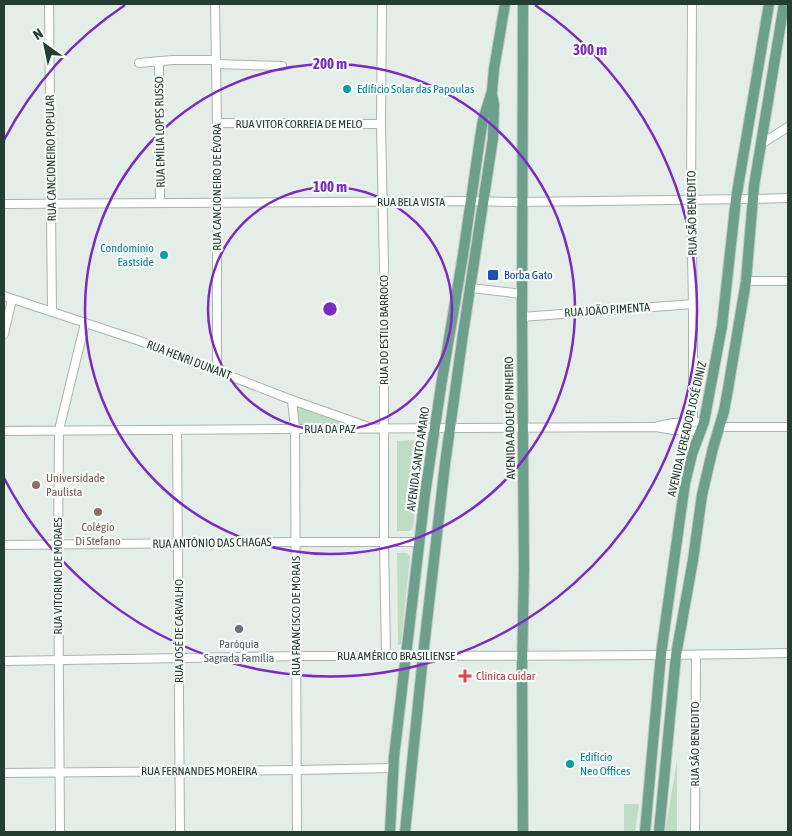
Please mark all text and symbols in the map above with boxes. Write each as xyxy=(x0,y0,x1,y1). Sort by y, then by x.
north arrow xyxy=(20,20,70,70)
text: N xyxy=(30,25,46,43)
text: 300 m xyxy=(573,41,607,58)
text: 200 m xyxy=(313,55,347,72)
street label: RUA EMÍLIA LOPES RUSSO xyxy=(152,76,168,188)
place label: Edifício Solar das Papoulas xyxy=(357,82,474,96)
marker: Edifício Solar das Papoulas xyxy=(341,83,353,95)
street label: RUA CANCIONEIRO POPULAR xyxy=(43,95,59,221)
street label: RUA VITOR CORREIA DE MELO xyxy=(235,117,363,131)
street label: RUA CANCIONEIRO DE ÉVORA xyxy=(210,123,224,251)
street label: RUA SÃO BENEDITO xyxy=(684,170,700,256)
text: 100 m xyxy=(313,178,347,195)
street label: RUA BELA VISTA xyxy=(377,195,445,209)
place label: Condomínio Eastside xyxy=(100,241,154,269)
marker: Condomínio Eastside xyxy=(158,249,170,261)
marker: Borba Gato xyxy=(486,268,500,282)
place label: Borba Gato xyxy=(504,268,553,282)
street label: RUA DO ESTILO BARROCO xyxy=(377,275,391,385)
centre of rings xyxy=(321,300,339,318)
street label: RUA JOÃO PIMENTA xyxy=(564,300,650,320)
street label: RUA HENRI DUNANT xyxy=(145,337,234,383)
street label: AVENIDA ADOLFO PINHEIRO xyxy=(502,356,518,480)
street label: AVENIDA VEREADOR JOSÉ DINIZ xyxy=(665,359,710,498)
street label: AVENIDA SANTO AMARO xyxy=(404,406,432,512)
street label: RUA DA PAZ xyxy=(304,422,356,436)
place label: Universidade Paulista xyxy=(46,471,105,499)
marker: Universidade Paulista xyxy=(30,479,42,491)
marker: Colégio Di Stefano xyxy=(92,506,104,518)
street label: RUA VITORINO DE MORAES xyxy=(51,518,65,634)
place label: Colégio Di Stefano xyxy=(75,520,121,548)
street label: RUA ANTÔNIO DAS CHAGAS xyxy=(152,535,272,551)
street label: RUA FRANCISCO DE MORAIS xyxy=(289,556,303,676)
street label: RUA JOSÉ DE CARVALHO xyxy=(172,579,186,683)
marker: Paróquia Sagrada Família xyxy=(233,623,245,635)
place label: Paróquia Sagrada Família xyxy=(204,637,274,665)
street label: RUA AMÉRICO BRASILIENSE xyxy=(337,649,455,663)
marker: Clinica cuidar xyxy=(458,669,472,683)
place label: Clinica cuidar xyxy=(476,669,536,683)
street label: RUA SÃO BENEDITO xyxy=(688,702,702,787)
place label: Edifício Neo Offices xyxy=(580,750,630,778)
marker: Edifício Neo Offices xyxy=(564,758,576,770)
street label: RUA FERNANDES MOREIRA xyxy=(141,764,257,778)

